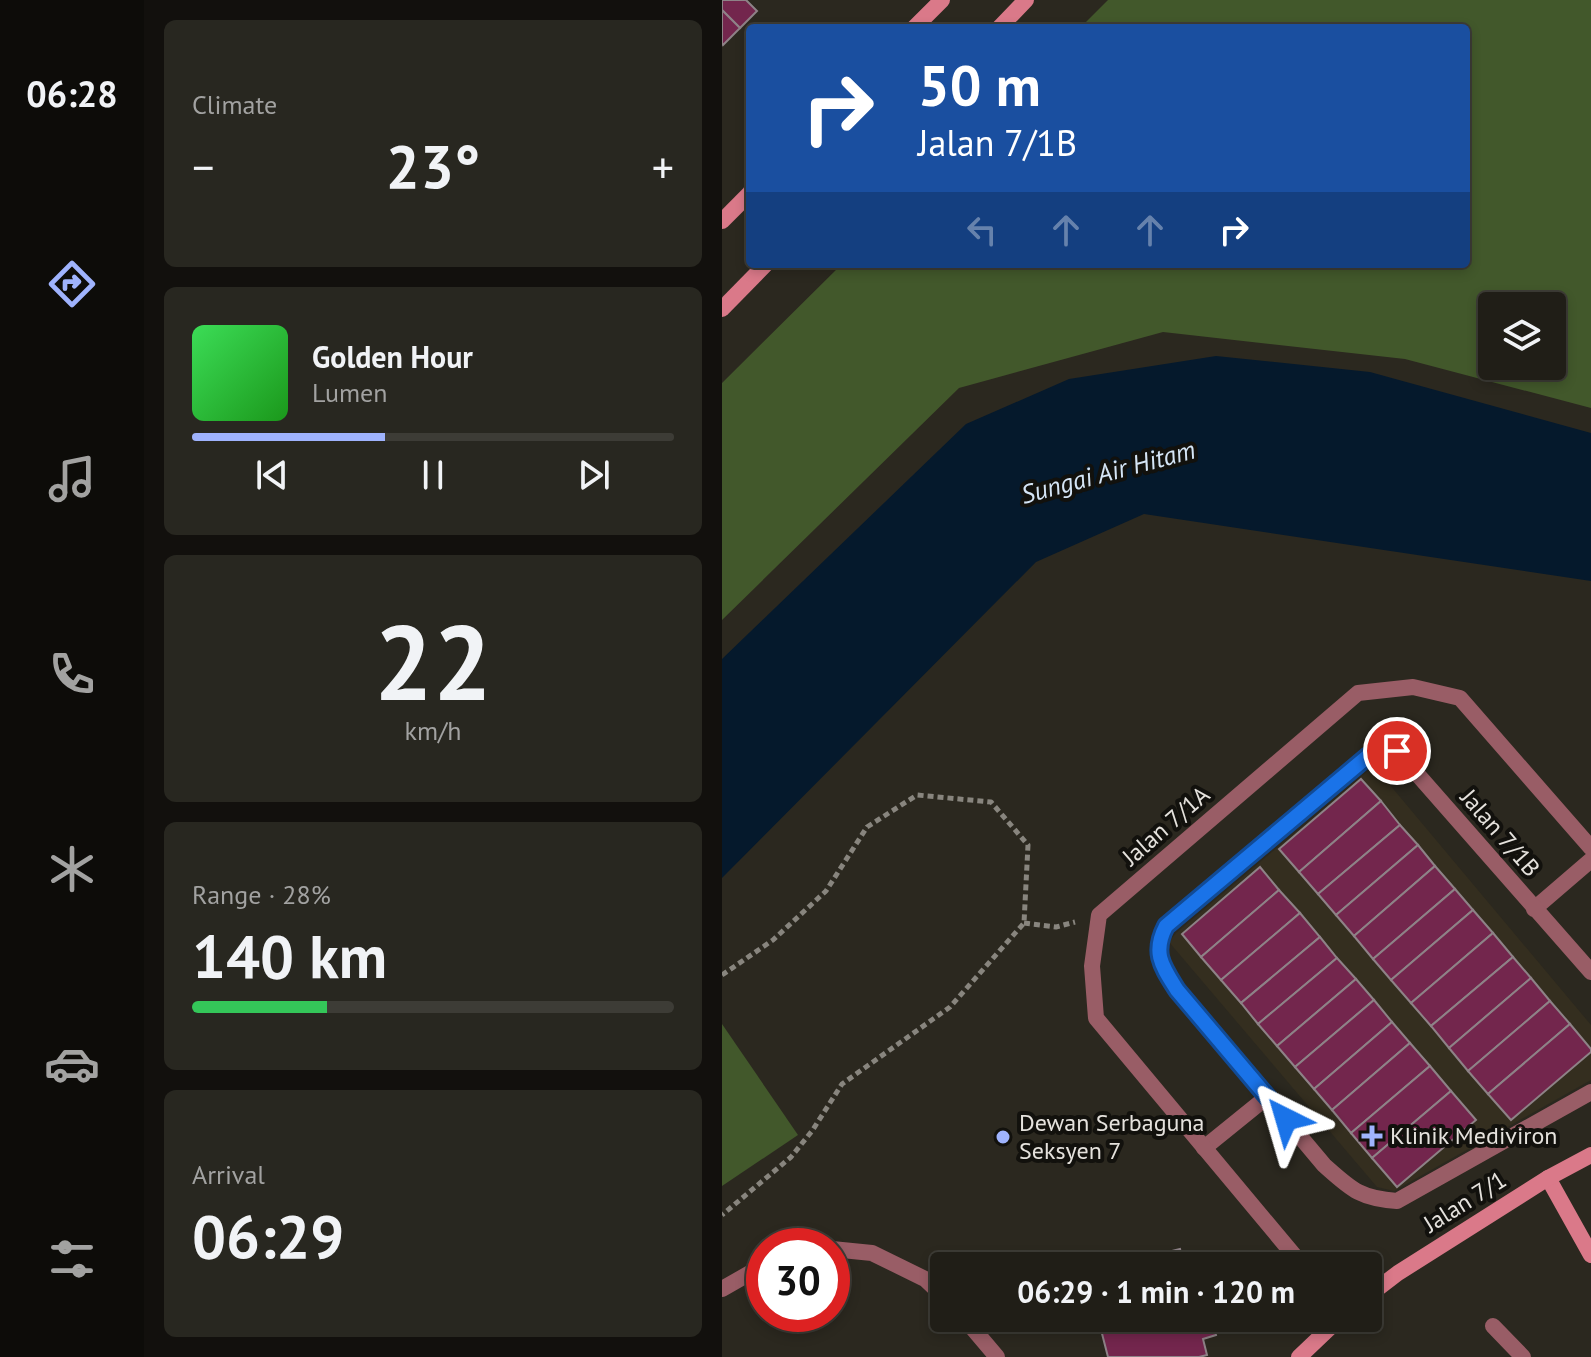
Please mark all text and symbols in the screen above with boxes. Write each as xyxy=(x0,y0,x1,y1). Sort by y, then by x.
text: 50 m xyxy=(918,49,1041,121)
icon: right xyxy=(786,56,890,160)
text: 06:28 xyxy=(26,70,118,117)
text: Climate xyxy=(192,88,277,121)
text: Jalan 7/1B xyxy=(918,119,1077,166)
text: 23° xyxy=(386,127,480,205)
text: − xyxy=(192,138,214,195)
text: + xyxy=(652,138,674,195)
icon: left xyxy=(960,208,1004,252)
icon: ahead xyxy=(1044,208,1088,252)
icon: ahead xyxy=(1128,208,1172,252)
icon: right xyxy=(1212,208,1256,252)
icon: directions xyxy=(44,256,100,312)
map controls xyxy=(1478,292,1566,380)
button: layers xyxy=(1478,292,1566,380)
text: Golden Hour xyxy=(312,337,473,376)
text: Lumen xyxy=(312,376,387,409)
water label: Sungai Air Hitam xyxy=(1017,432,1199,511)
icon: music xyxy=(44,451,100,507)
icon: previous xyxy=(250,453,294,497)
icon: pause xyxy=(411,453,455,497)
icon: next xyxy=(572,453,616,497)
text: 22 xyxy=(374,594,492,729)
icon: phone xyxy=(44,646,100,702)
text: km/h xyxy=(405,714,462,747)
pin xyxy=(1363,717,1431,785)
icon: arrive xyxy=(1375,729,1419,773)
street label: Jalan 7/1A xyxy=(1115,779,1216,873)
street label: Jalan 7/1B xyxy=(1453,782,1547,883)
icon: climate xyxy=(44,841,100,897)
text: Range · 28% xyxy=(192,878,331,911)
text: 140 km xyxy=(192,917,387,995)
icon: car xyxy=(44,1036,100,1092)
position arrow xyxy=(1244,1077,1328,1161)
place label: Dewan Serbaguna Seksyen 7 xyxy=(1019,1107,1205,1166)
place label: Klinik Mediviron xyxy=(1390,1120,1558,1151)
marker: Klinik Mediviron xyxy=(1361,1125,1383,1147)
marker: Dewan Serbaguna Seksyen 7 xyxy=(994,1128,1012,1146)
text: Arrival xyxy=(192,1158,265,1191)
street label: Jalan 7/1 xyxy=(1417,1164,1512,1240)
text: 06:29 xyxy=(192,1197,344,1275)
speed limit sign: 30 xyxy=(746,1228,850,1332)
icon: filters xyxy=(44,1231,100,1287)
text: 06:29 · 1 min · 120 m xyxy=(1017,1272,1295,1311)

